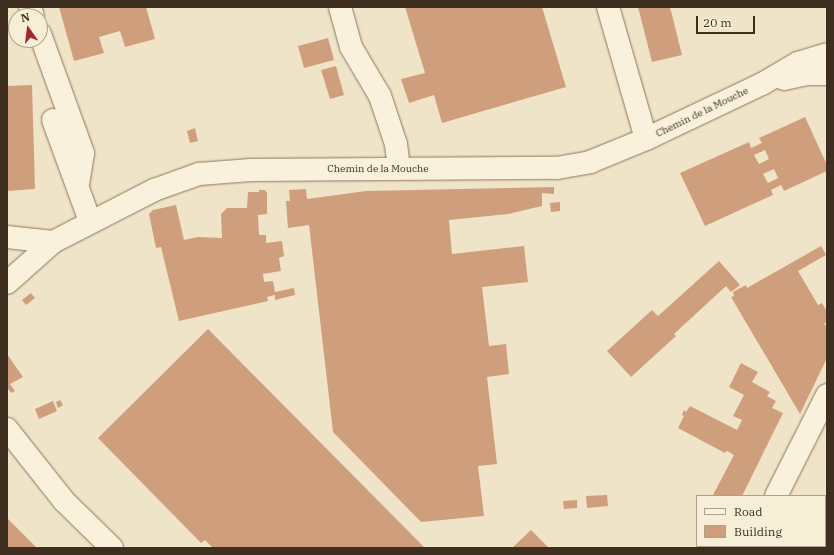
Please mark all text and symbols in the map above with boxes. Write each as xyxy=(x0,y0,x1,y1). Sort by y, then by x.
north arrow xyxy=(8,8,48,48)
scale bar xyxy=(698,8,757,34)
text: N xyxy=(19,9,31,25)
text: 20 m xyxy=(703,15,732,30)
street label: Chemin de la Mouche xyxy=(654,84,750,140)
street label: Chemin de la Mouche xyxy=(327,163,429,175)
legend xyxy=(696,495,826,547)
text: Road xyxy=(734,504,763,519)
text: Building xyxy=(734,524,782,539)

